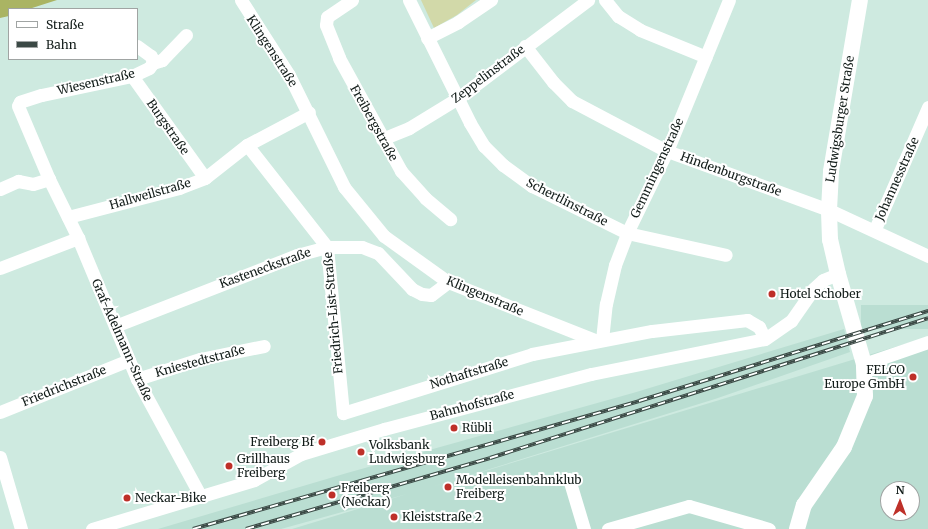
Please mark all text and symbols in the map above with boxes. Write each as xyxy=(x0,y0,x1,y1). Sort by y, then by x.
legend xyxy=(8,8,138,60)
street label: Klingenstraße xyxy=(244,13,300,89)
text: Straße xyxy=(46,17,84,32)
text: Bahn xyxy=(46,37,77,52)
street label: Zeppelinstraße xyxy=(449,42,527,106)
street label: Ludwigsburger Straße xyxy=(823,55,857,183)
street label: Wiesenstraße xyxy=(56,66,136,98)
street label: Freibergstraße xyxy=(347,82,401,164)
street label: Burgstraße xyxy=(144,96,192,158)
street label: Gemmingenstraße xyxy=(628,116,686,220)
street label: Johannesstraße xyxy=(872,135,922,223)
street label: Hindenburgstraße xyxy=(679,149,783,199)
street label: Schertlinstraße xyxy=(524,175,610,229)
street label: Hallweilstraße xyxy=(108,176,192,212)
street label: Kasteneckstraße xyxy=(217,245,313,291)
street label: Friedrich-List-Straße xyxy=(321,252,345,374)
street label: Klingenstraße xyxy=(444,273,526,319)
street label: Graf-Adelmann-Straße xyxy=(89,277,155,403)
place label: Hotel Schober xyxy=(780,287,861,301)
marker: Hotel Schober xyxy=(767,289,777,299)
street label: Kniestedtstraße xyxy=(154,342,246,380)
street label: Nothaftstraße xyxy=(428,354,510,392)
street label: Friedrichstraße xyxy=(20,363,108,409)
place label: FELCO Europe GmbH xyxy=(824,363,905,391)
marker: FELCO Europe GmbH xyxy=(908,372,918,382)
street label: Bahnhofstraße xyxy=(428,387,516,423)
place label: Rübli xyxy=(462,421,492,435)
marker: Rübli xyxy=(449,423,459,433)
place label: Freiberg Bf xyxy=(250,435,314,449)
marker: Freiberg Bf xyxy=(317,437,327,447)
place label: Volksbank Ludwigsburg xyxy=(369,438,445,466)
marker: Volksbank Ludwigsburg xyxy=(356,447,366,457)
place label: Grillhaus Freiberg xyxy=(237,452,290,480)
marker: Grillhaus Freiberg xyxy=(224,461,234,471)
place label: Modelleisenbahnklub Freiberg xyxy=(456,473,582,501)
place label: Freiberg (Neckar) xyxy=(341,481,391,509)
north arrow xyxy=(880,481,920,521)
marker: Modelleisenbahnklub Freiberg xyxy=(443,482,453,492)
text: N xyxy=(896,483,905,497)
marker: Freiberg (Neckar) xyxy=(326,489,338,501)
place label: Neckar-Bike xyxy=(135,491,206,505)
marker: Neckar-Bike xyxy=(122,493,132,503)
place label: Kleiststraße 2 xyxy=(402,510,482,524)
marker: Kleiststraße 2 xyxy=(389,512,399,522)

